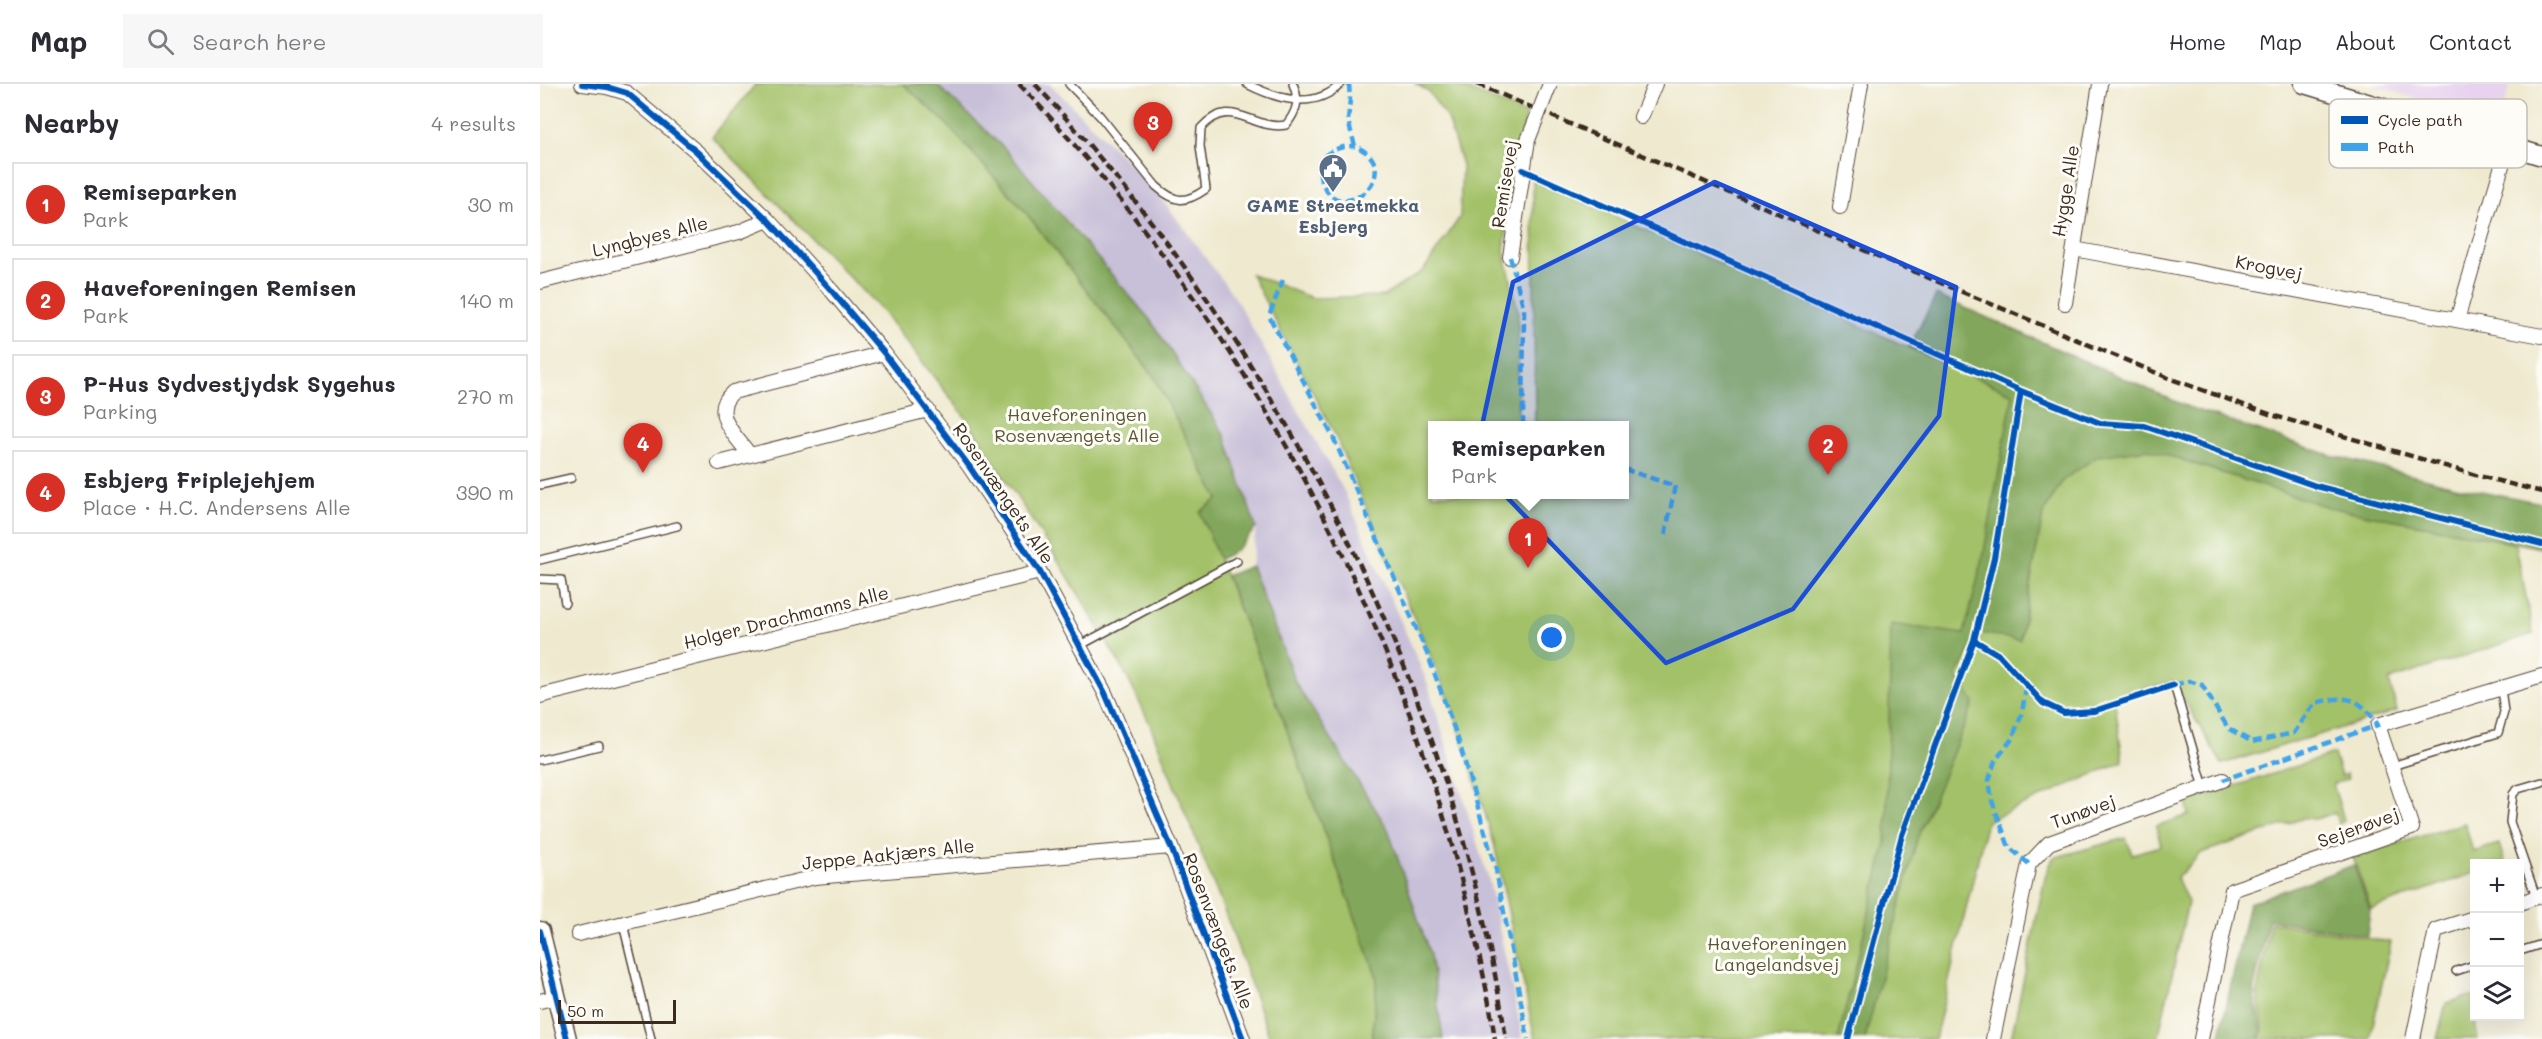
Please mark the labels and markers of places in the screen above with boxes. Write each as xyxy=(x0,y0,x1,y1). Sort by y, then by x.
pin: 3 xyxy=(1134,103,1172,152)
public building icon: GAME Streetmekka Esbjerg xyxy=(1317,152,1349,194)
place label: GAME Streetmekka Esbjerg xyxy=(1247,193,1419,238)
pin: 4 xyxy=(624,424,662,473)
pin: 2 xyxy=(1808,426,1848,475)
pin: 1 xyxy=(1508,518,1548,568)

